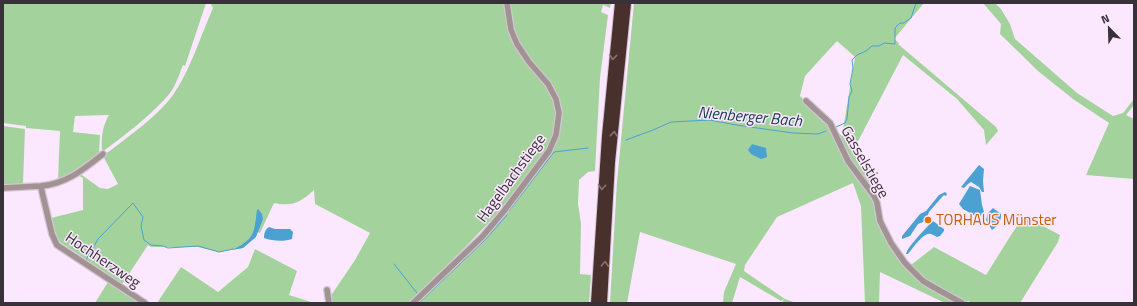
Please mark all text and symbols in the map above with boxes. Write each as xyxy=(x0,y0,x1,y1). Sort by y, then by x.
north arrow xyxy=(1089,8,1129,48)
text: N xyxy=(1098,10,1112,28)
one-way arrow xyxy=(609,54,618,60)
water label: Nienberger Bach xyxy=(697,100,804,133)
street label: Gasselstiege xyxy=(835,121,895,202)
street label: Hagelbachstiege xyxy=(470,129,551,227)
one-way arrow xyxy=(609,131,618,137)
one-way arrow xyxy=(598,184,606,190)
place label: TORHAUS Münster xyxy=(936,208,1056,231)
marker: TORHAUS Münster xyxy=(923,215,933,225)
street label: Hochherzweg xyxy=(61,226,146,294)
one-way arrow xyxy=(601,261,610,267)

